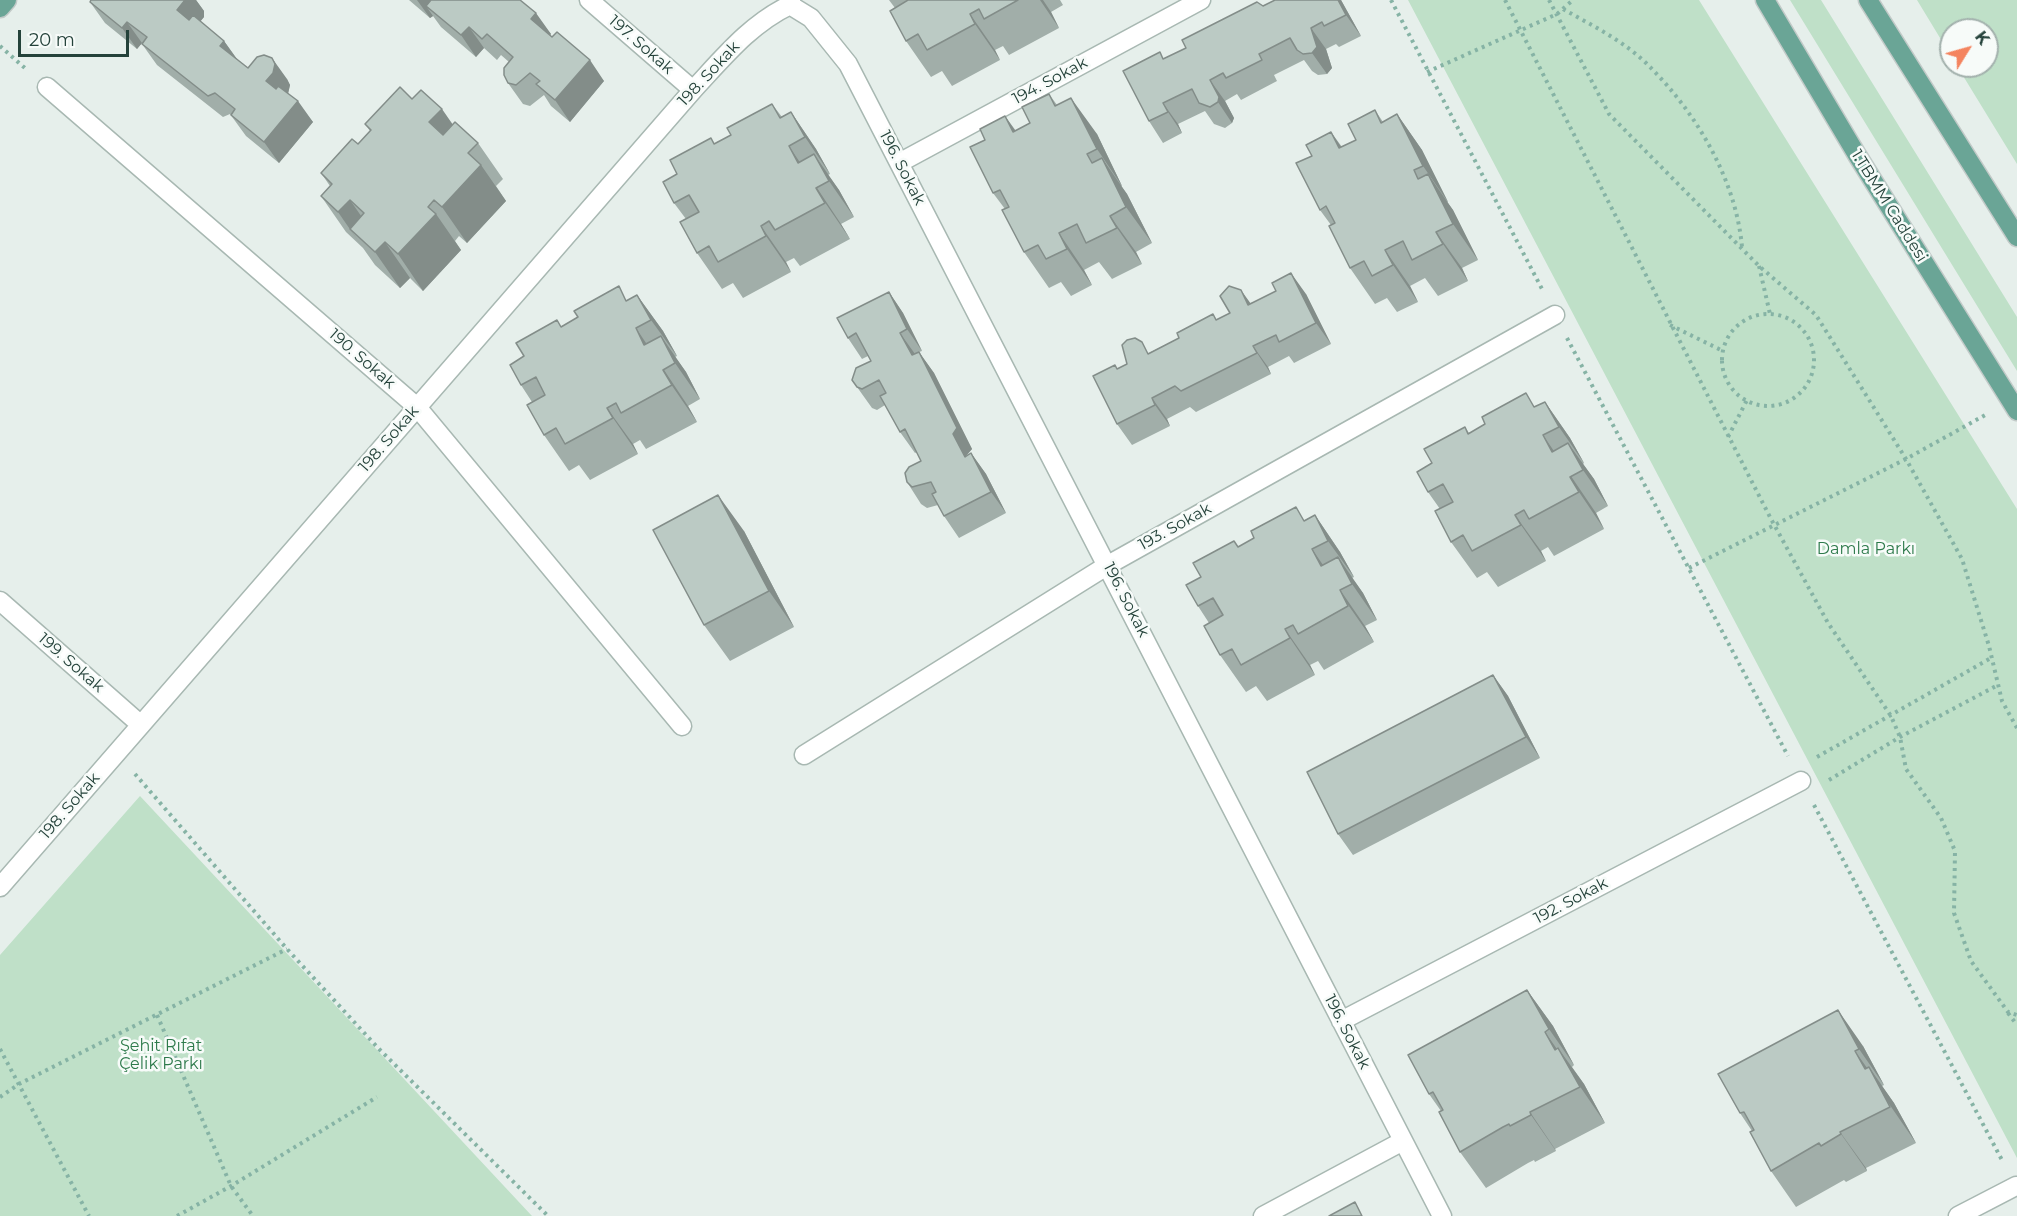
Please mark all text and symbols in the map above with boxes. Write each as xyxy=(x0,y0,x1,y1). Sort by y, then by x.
street label: 197. Sokak xyxy=(605,12,677,78)
scale bar xyxy=(21,18,132,56)
north arrow xyxy=(1939,18,1999,78)
text: K xyxy=(1971,28,1993,49)
text: 20 m xyxy=(29,29,75,51)
street label: 198. Sokak xyxy=(674,38,744,110)
street label: 194. Sokak xyxy=(1009,53,1091,109)
street label: 196. Sokak xyxy=(875,127,929,209)
street label: 1.TBMM Caddesi xyxy=(1847,146,1931,266)
street label: 190. Sokak xyxy=(325,325,399,393)
street label: 198. Sokak xyxy=(355,402,423,476)
street label: 193. Sokak xyxy=(1135,499,1215,555)
park label: Damla Parkı xyxy=(1817,539,1915,559)
street label: 196. Sokak xyxy=(1099,559,1153,641)
street label: 199. Sokak xyxy=(34,629,108,697)
street label: 198. Sokak xyxy=(36,769,104,843)
street label: 192. Sokak xyxy=(1531,874,1611,928)
street label: 196. Sokak xyxy=(1320,991,1374,1073)
park label: Şehit Rıfat Çelik Parkı xyxy=(119,1036,203,1074)

